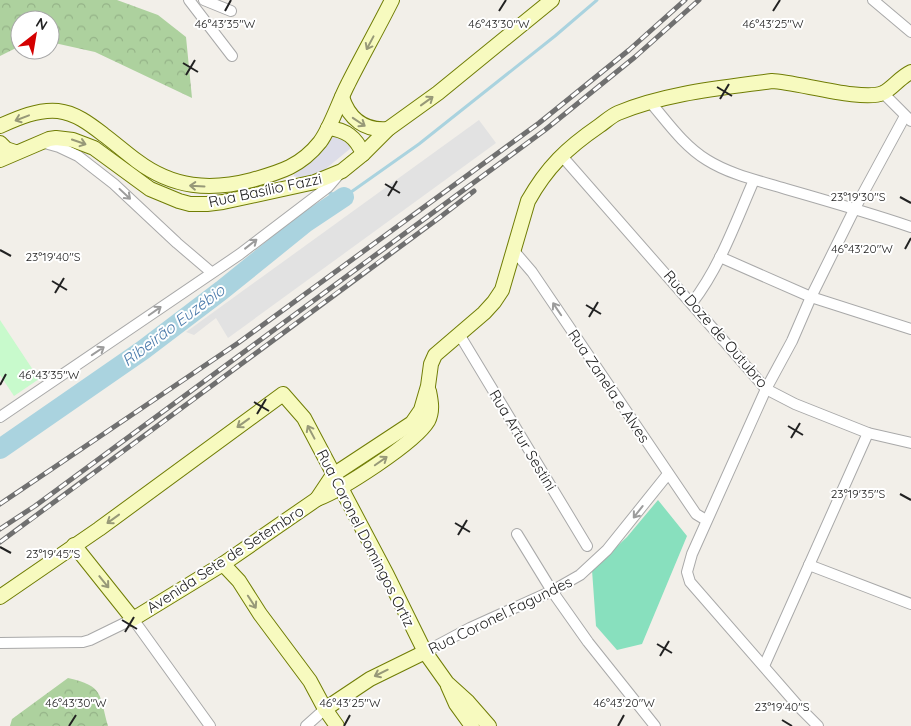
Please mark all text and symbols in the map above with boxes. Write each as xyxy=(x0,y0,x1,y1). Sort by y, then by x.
north arrow xyxy=(10,10,60,60)
text: N xyxy=(33,13,51,34)
text: 46°43'35"W xyxy=(195,16,256,31)
text: 46°43'30"W xyxy=(468,16,530,31)
text: 46°43'25"W xyxy=(742,16,804,31)
one-way arrow xyxy=(365,36,375,51)
one-way arrow xyxy=(420,95,433,106)
one-way arrow xyxy=(15,113,30,123)
one-way arrow xyxy=(352,117,366,127)
one-way arrow xyxy=(70,138,86,147)
street label: Rua Basílio Fazzi xyxy=(207,169,323,211)
one-way arrow xyxy=(189,181,205,190)
one-way arrow xyxy=(119,188,132,200)
text: 23°19'30"S xyxy=(830,189,886,204)
one-way arrow xyxy=(244,239,257,250)
text: 46°43'20"W xyxy=(831,241,893,256)
text: 23°19'40"S xyxy=(25,249,81,264)
street label: Rua Doze de Outubro xyxy=(660,266,772,392)
water label: Ribeirão Euzébio xyxy=(118,279,229,370)
one-way arrow xyxy=(552,302,562,316)
one-way arrow xyxy=(148,306,162,316)
street label: Rua Zanela e Alves xyxy=(564,326,654,446)
one-way arrow xyxy=(91,346,105,356)
text: 46°43'35"W xyxy=(19,367,80,382)
street label: Rua Artur Sestini xyxy=(485,386,561,494)
one-way arrow xyxy=(236,418,250,428)
one-way arrow xyxy=(306,425,316,440)
street label: Rua Coronel Domingos Ortiz xyxy=(313,446,419,630)
one-way arrow xyxy=(374,456,388,466)
text: 23°19'35"S xyxy=(831,486,886,501)
street label: Avenida Sete de Setembro xyxy=(143,501,307,617)
one-way arrow xyxy=(633,506,644,519)
one-way arrow xyxy=(106,514,120,524)
text: 23°19'45"S xyxy=(26,546,81,561)
street label: Rua Coronel Fagundes xyxy=(425,572,575,658)
one-way arrow xyxy=(98,575,109,588)
one-way arrow xyxy=(248,595,258,609)
one-way arrow xyxy=(374,669,389,679)
text: 46°43'30"W xyxy=(45,695,107,710)
text: 46°43'25"W xyxy=(319,695,381,710)
text: 46°43'20"W xyxy=(593,695,655,710)
text: 23°19'40"S xyxy=(754,699,810,714)

